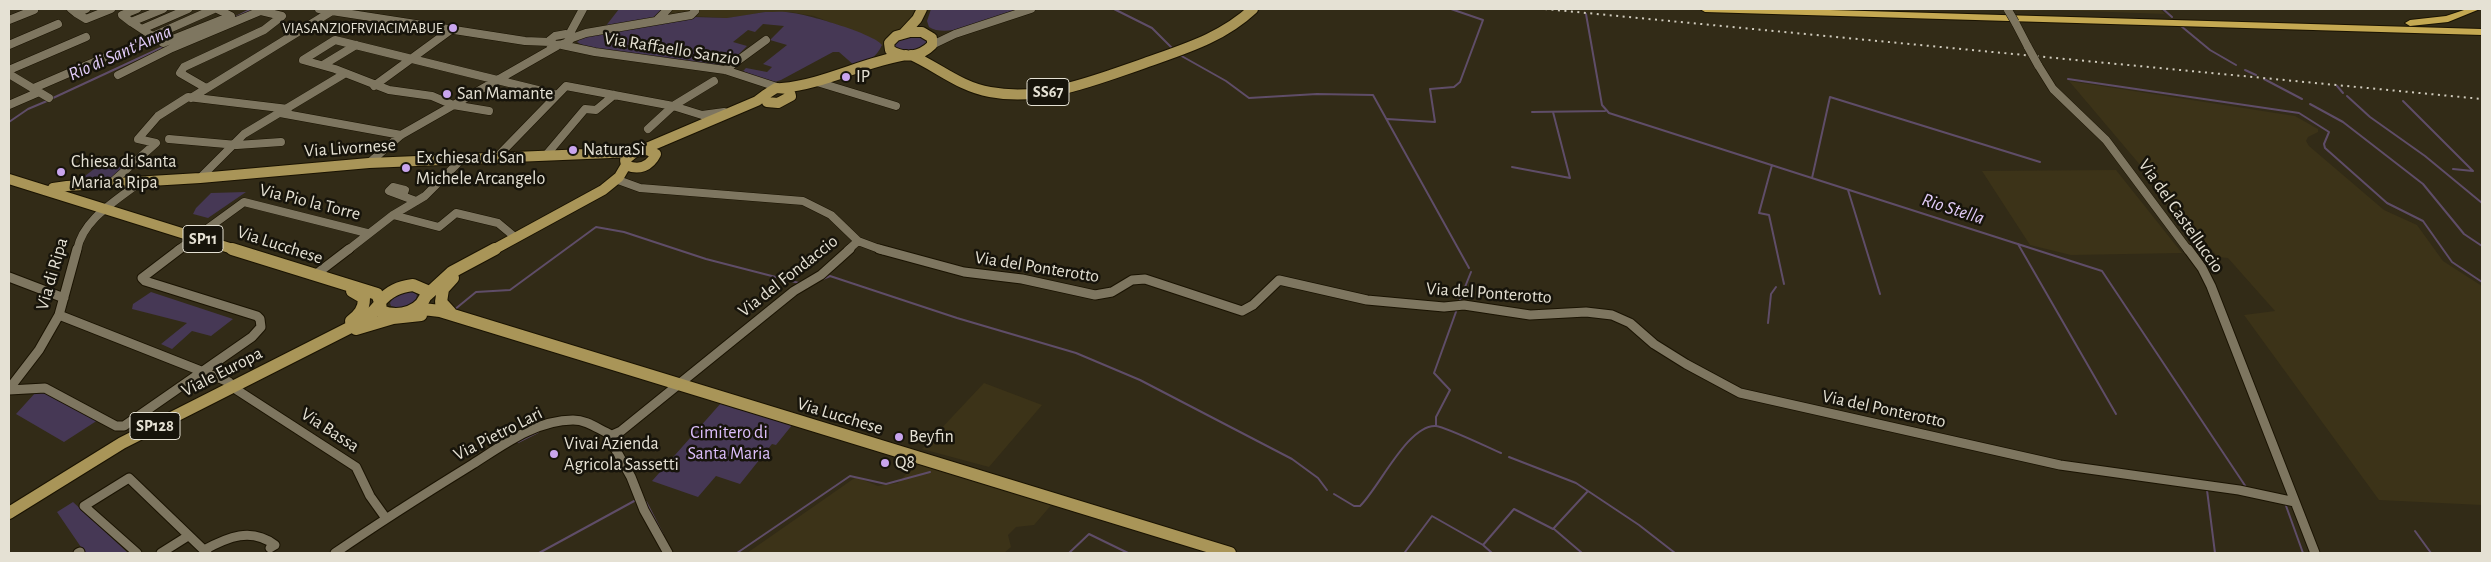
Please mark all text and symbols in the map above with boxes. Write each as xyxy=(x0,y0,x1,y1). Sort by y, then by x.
place label: VIASANZIOFRVIACIMABUE xyxy=(282,19,443,37)
water label: Rio di Sant'Anna xyxy=(65,20,175,86)
marker: VIASANZIOFRVIACIMABUE xyxy=(447,22,459,34)
street label: Via Raffaello Sanzio xyxy=(602,28,742,70)
place label: IP xyxy=(856,66,870,88)
marker: IP xyxy=(840,71,852,83)
road number: SS67 xyxy=(1027,78,1069,105)
place label: San Mamante xyxy=(457,83,553,105)
marker: San Mamante xyxy=(441,88,453,100)
street label: Via Livornese xyxy=(303,134,397,162)
place label: NaturaSì xyxy=(583,139,645,161)
marker: NaturaSì xyxy=(567,144,579,156)
place label: Ex chiesa di San Michele Arcangelo xyxy=(416,147,545,190)
place label: Chiesa di Santa Maria a Ripa xyxy=(71,151,177,193)
street label: Via del Castelluccio xyxy=(2134,155,2228,277)
marker: Ex chiesa di San Michele Arcangelo xyxy=(400,162,412,174)
marker: Chiesa di Santa Maria a Ripa xyxy=(55,166,67,178)
street label: Via Pio la Torre xyxy=(257,179,363,225)
water label: Rio Stella xyxy=(1919,188,1987,230)
street label: Via Lucchese xyxy=(234,221,326,269)
road number: SP11 xyxy=(183,225,223,252)
street label: Via del Fondaccio xyxy=(734,230,842,322)
street label: Via di Ripa xyxy=(31,235,73,313)
street label: Via del Ponterotto xyxy=(973,246,1101,288)
street label: Via del Ponterotto xyxy=(1425,278,1553,308)
street label: Viale Europa xyxy=(178,342,266,402)
street label: Via del Ponterotto xyxy=(1820,385,1948,433)
street label: Via Lucchese xyxy=(794,393,886,439)
street label: Via Pietro Lari xyxy=(450,402,546,466)
street label: Via Bassa xyxy=(297,403,363,457)
road number: SP128 xyxy=(130,412,180,440)
park label: Cimitero di Santa Maria xyxy=(687,422,771,464)
place label: Beyfin xyxy=(909,426,954,448)
marker: Beyfin xyxy=(893,431,905,443)
place label: Vivai Azienda Agricola Sassetti xyxy=(564,433,679,476)
marker: Vivai Azienda Agricola Sassetti xyxy=(548,448,560,460)
place label: Q8 xyxy=(895,452,915,474)
marker: Q8 xyxy=(879,457,891,469)

